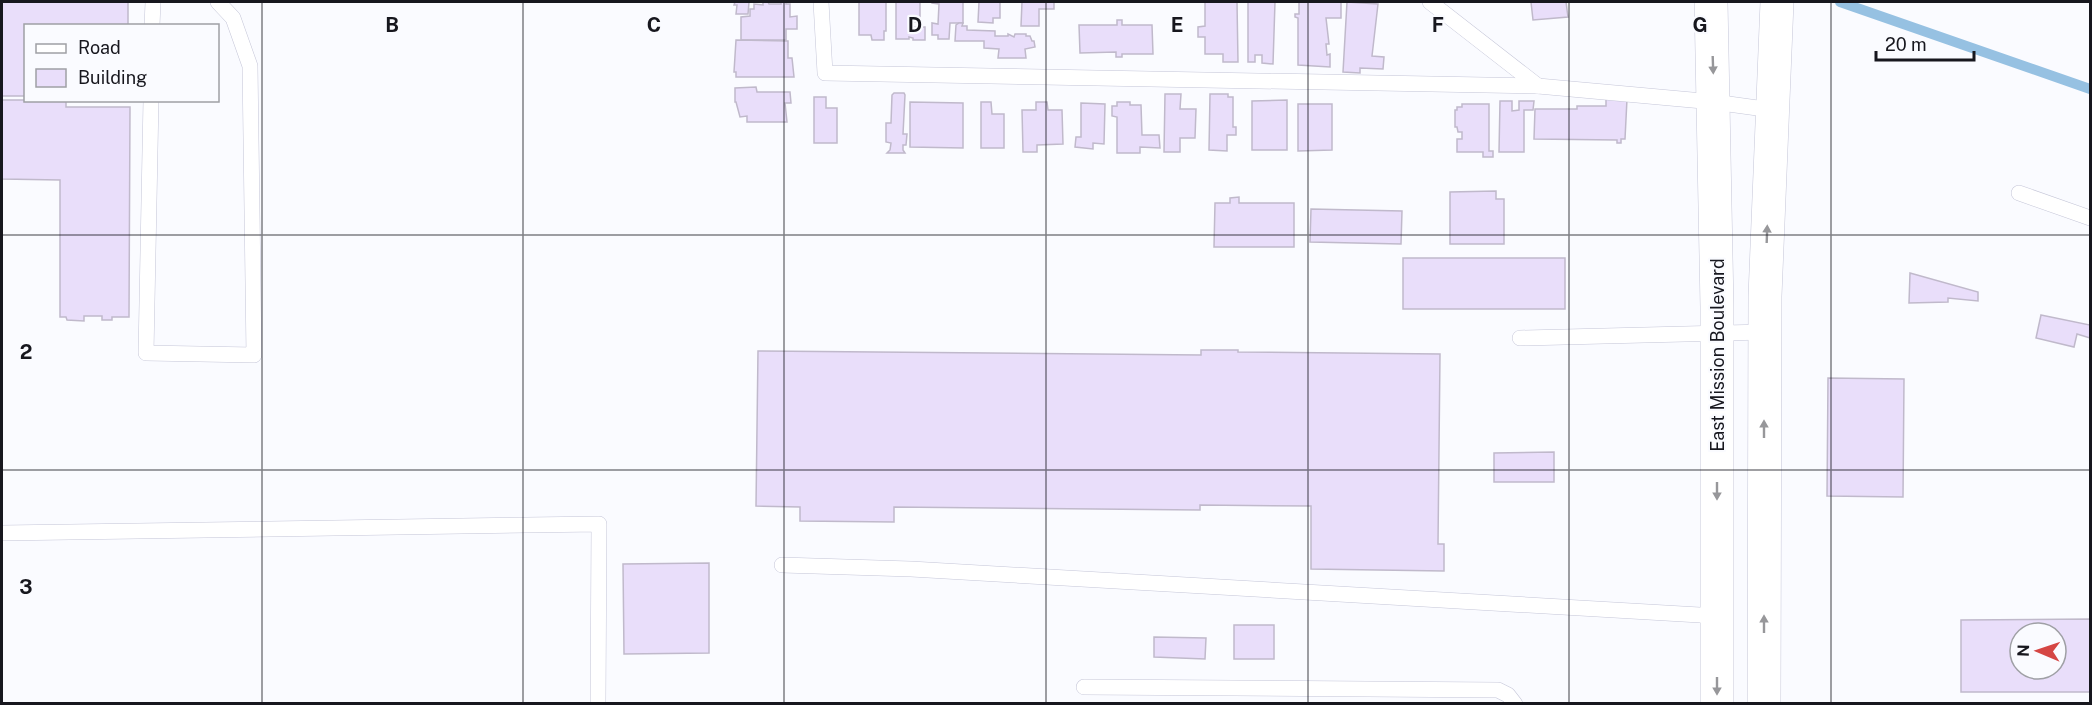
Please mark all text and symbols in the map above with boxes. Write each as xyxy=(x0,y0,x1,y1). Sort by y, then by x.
text: B xyxy=(385,13,399,37)
text: C xyxy=(647,13,661,37)
text: D xyxy=(908,13,922,37)
text: E xyxy=(1171,13,1183,37)
text: F xyxy=(1432,13,1444,37)
text: G xyxy=(1692,13,1708,37)
legend xyxy=(24,24,219,102)
scale bar xyxy=(1876,24,1974,62)
text: 20 m xyxy=(1885,34,1927,55)
text: Road xyxy=(78,37,121,58)
one-way arrow xyxy=(1708,55,1717,74)
text: Building xyxy=(78,67,147,88)
one-way arrow xyxy=(1762,225,1772,244)
street label: East Mission Boulevard xyxy=(1707,258,1728,452)
text: 2 xyxy=(20,340,32,364)
one-way arrow xyxy=(1759,420,1769,439)
one-way arrow xyxy=(1712,481,1722,500)
text: 3 xyxy=(19,575,33,599)
one-way arrow xyxy=(1759,615,1769,634)
north arrow xyxy=(2008,621,2068,681)
text: N xyxy=(2014,644,2033,657)
one-way arrow xyxy=(1712,676,1722,695)

